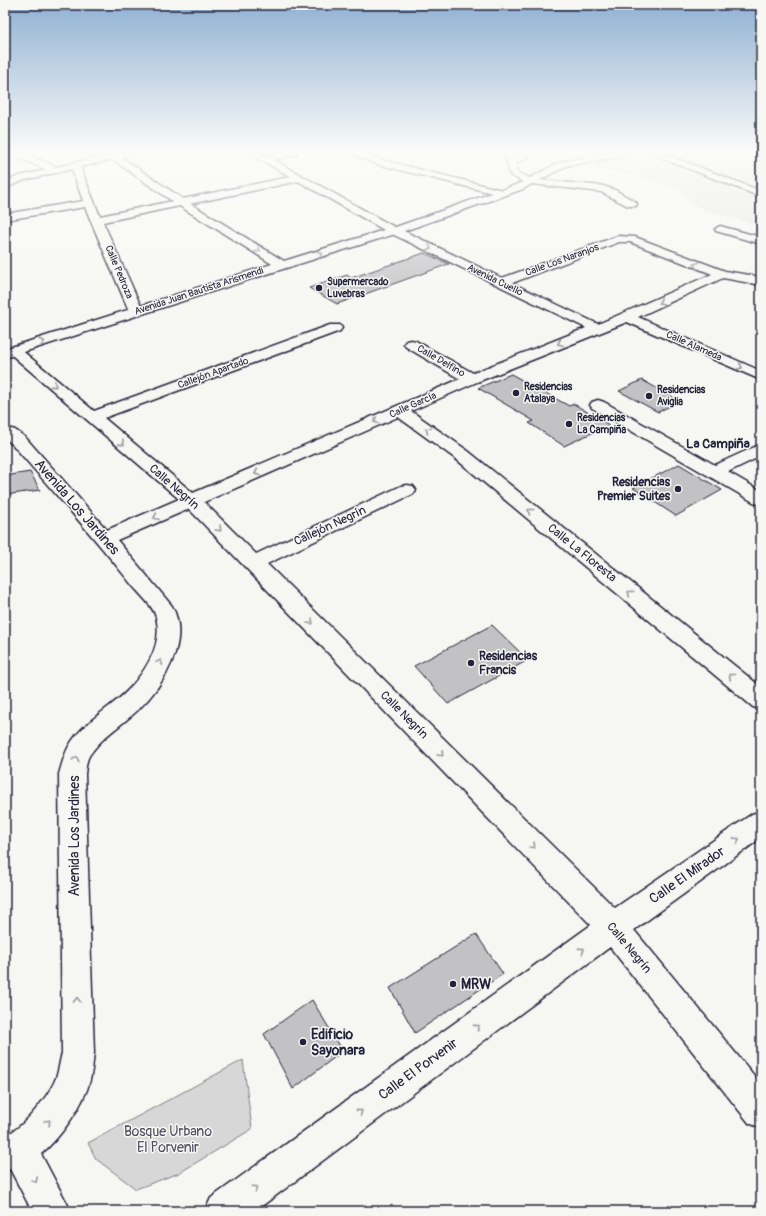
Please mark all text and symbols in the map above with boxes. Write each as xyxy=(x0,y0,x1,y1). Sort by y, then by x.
street label: Calle Los Naranjos xyxy=(524,241,601,279)
one-way arrow xyxy=(425,243,433,251)
street label: Calle Pedroza xyxy=(102,244,136,301)
one-way arrow xyxy=(254,245,261,253)
one-way arrow xyxy=(316,250,323,259)
street label: Avenida Cuello xyxy=(465,261,525,299)
one-way arrow xyxy=(693,261,700,269)
street label: Avenida Juan Bautista Arismendi xyxy=(133,264,265,318)
place label: Supermercado Luvebras xyxy=(327,276,389,300)
marker: Supermercado Luvebras xyxy=(314,283,324,293)
one-way arrow xyxy=(658,297,665,305)
street label: Calle Alameda xyxy=(664,328,724,364)
one-way arrow xyxy=(38,338,45,347)
one-way arrow xyxy=(557,338,564,346)
street label: Calle Delfino xyxy=(415,342,468,380)
street label: Callejón Apartado xyxy=(176,354,251,391)
one-way arrow xyxy=(736,362,743,370)
one-way arrow xyxy=(50,381,57,388)
place label: Residencias Atalaya xyxy=(524,381,573,405)
place label: Residencias Aviglia xyxy=(657,384,706,408)
marker: Residencias Atalaya xyxy=(511,388,521,398)
street label: Calle García xyxy=(388,389,439,421)
marker: Residencias Aviglia xyxy=(644,391,654,401)
place label: Residencias La Campiña xyxy=(577,412,626,436)
one-way arrow xyxy=(373,416,380,424)
marker: Residencias La Campiña xyxy=(564,419,574,429)
one-way arrow xyxy=(425,428,432,435)
district label: La Campiña xyxy=(686,436,750,452)
one-way arrow xyxy=(117,438,124,445)
street label: Avenida Los Jardines xyxy=(31,456,124,559)
street label: Calle Negrín xyxy=(146,461,202,513)
one-way arrow xyxy=(253,468,261,476)
place label: Residencias Premier Suites xyxy=(597,475,671,504)
marker: Residencias Premier Suites xyxy=(673,484,683,494)
street label: Callejón Negrín xyxy=(292,503,369,549)
one-way arrow xyxy=(527,508,535,515)
one-way arrow xyxy=(152,512,159,520)
street label: Calle La Floresta xyxy=(544,521,620,586)
one-way arrow xyxy=(214,524,222,532)
one-way arrow xyxy=(628,591,635,598)
one-way arrow xyxy=(306,617,314,625)
place label: Residencias Francis xyxy=(479,649,538,678)
one-way arrow xyxy=(155,658,163,666)
marker: Residencias Francis xyxy=(466,658,476,668)
one-way arrow xyxy=(728,673,735,680)
street label: Calle Negrín xyxy=(377,688,431,742)
one-way arrow xyxy=(437,749,444,757)
one-way arrow xyxy=(71,755,80,762)
street label: Avenida Los Jardines xyxy=(66,775,83,896)
one-way arrow xyxy=(732,838,739,845)
one-way arrow xyxy=(528,841,536,849)
street label: Calle El Mirador xyxy=(646,843,728,907)
street label: Calle Negrín xyxy=(603,920,655,977)
one-way arrow xyxy=(577,948,584,955)
place label: MRW xyxy=(461,976,491,993)
marker: MRW xyxy=(448,979,458,989)
one-way arrow xyxy=(72,997,81,1003)
one-way arrow xyxy=(472,1025,479,1032)
place label: Edificio Sayonara xyxy=(311,1026,365,1059)
street label: Calle El Porvenir xyxy=(375,1035,461,1103)
marker: Edificio Sayonara xyxy=(298,1037,308,1047)
one-way arrow xyxy=(356,1109,363,1116)
one-way arrow xyxy=(43,1119,51,1127)
park label: Bosque Urbano El Porvenir xyxy=(124,1123,213,1156)
one-way arrow xyxy=(31,1176,38,1183)
one-way arrow xyxy=(251,1186,258,1193)

